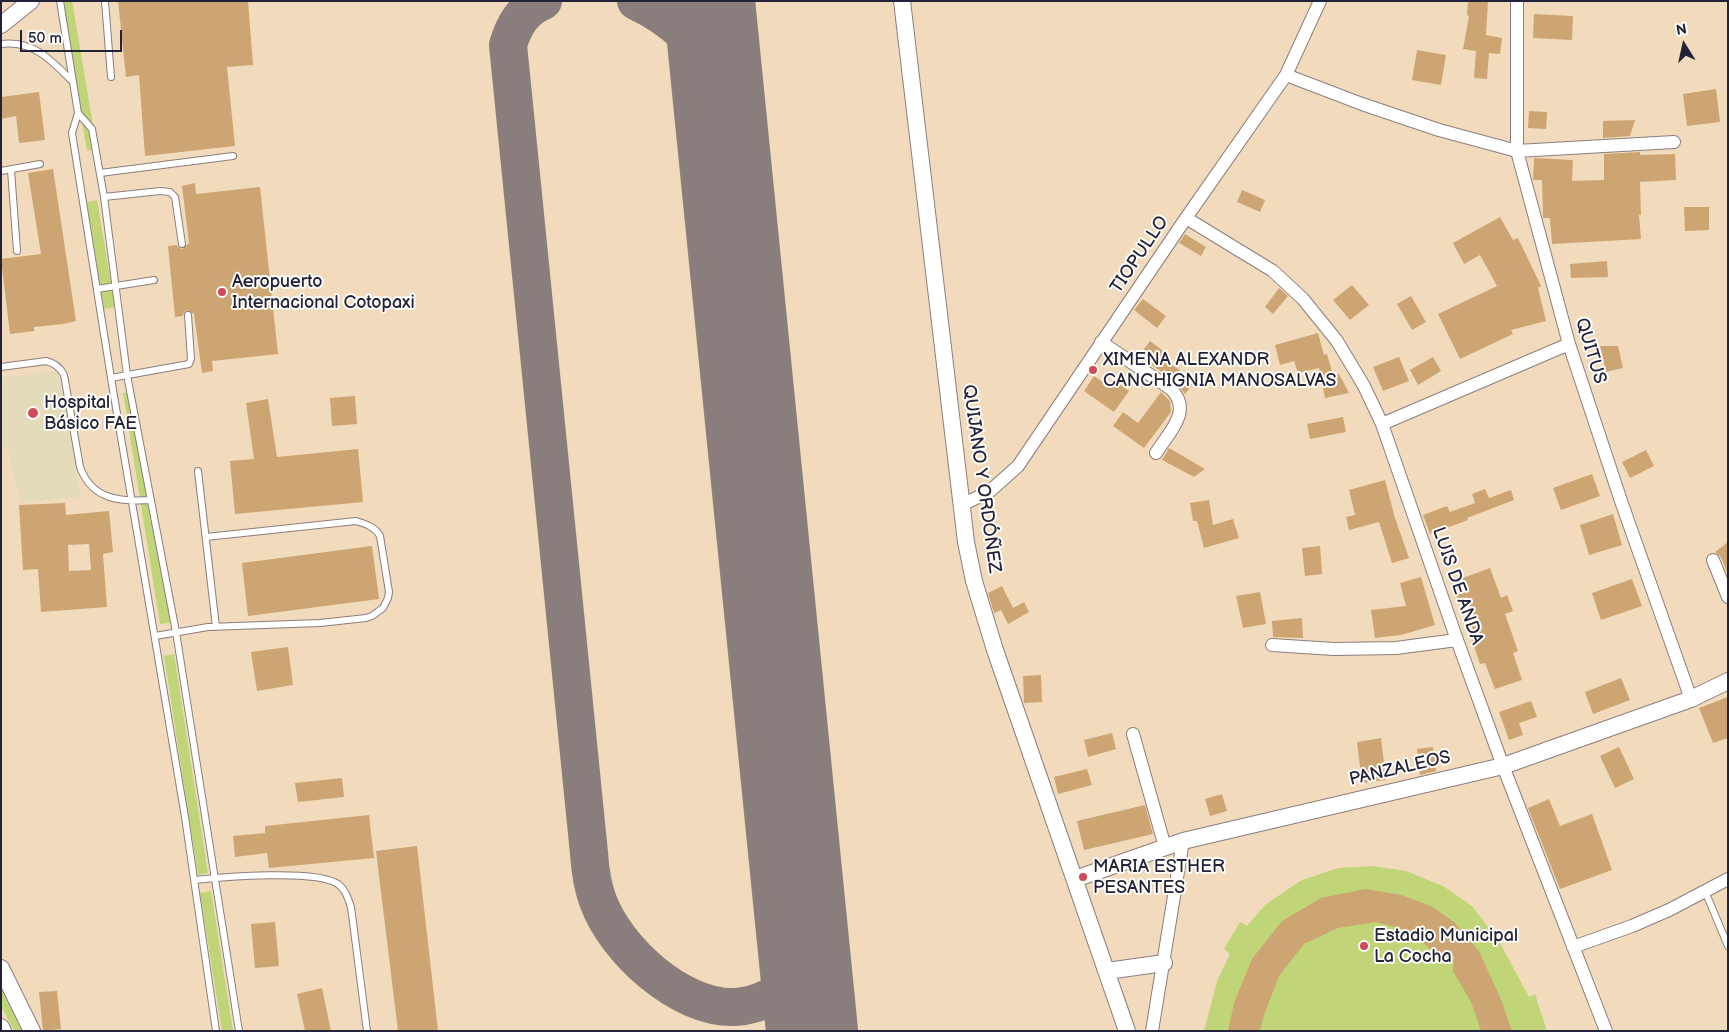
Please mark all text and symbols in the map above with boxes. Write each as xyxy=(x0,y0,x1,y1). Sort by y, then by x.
scale bar xyxy=(22,20,125,52)
north arrow xyxy=(1659,20,1709,70)
text: N xyxy=(1675,20,1688,39)
text: 50 m xyxy=(28,29,62,48)
street label: TIOPULLO xyxy=(1106,212,1174,298)
place label: Aeropuerto Internacional Cotopaxi xyxy=(232,271,415,314)
marker: Aeropuerto Internacional Cotopaxi xyxy=(216,286,228,298)
street label: QUITUS xyxy=(1570,315,1610,387)
place label: XIMENA ALEXANDR CANCHIGNIA MANOSALVAS xyxy=(1103,349,1336,392)
marker: XIMENA ALEXANDR CANCHIGNIA MANOSALVAS xyxy=(1087,364,1099,376)
street label: QUIJANO Y ORDÓÑEZ xyxy=(957,383,1005,575)
place label: Hospital Básico FAE xyxy=(44,392,137,434)
marker: Hospital Básico FAE xyxy=(26,406,40,420)
street label: LUIS DE ANDA xyxy=(1427,524,1487,648)
street label: PANZALEOS xyxy=(1347,747,1453,791)
place label: MARIA ESTHER PESANTES xyxy=(1093,856,1225,899)
marker: MARIA ESTHER PESANTES xyxy=(1077,871,1089,883)
place label: Estadio Municipal La Cocha xyxy=(1374,925,1518,968)
marker: Estadio Municipal La Cocha xyxy=(1358,940,1370,952)

